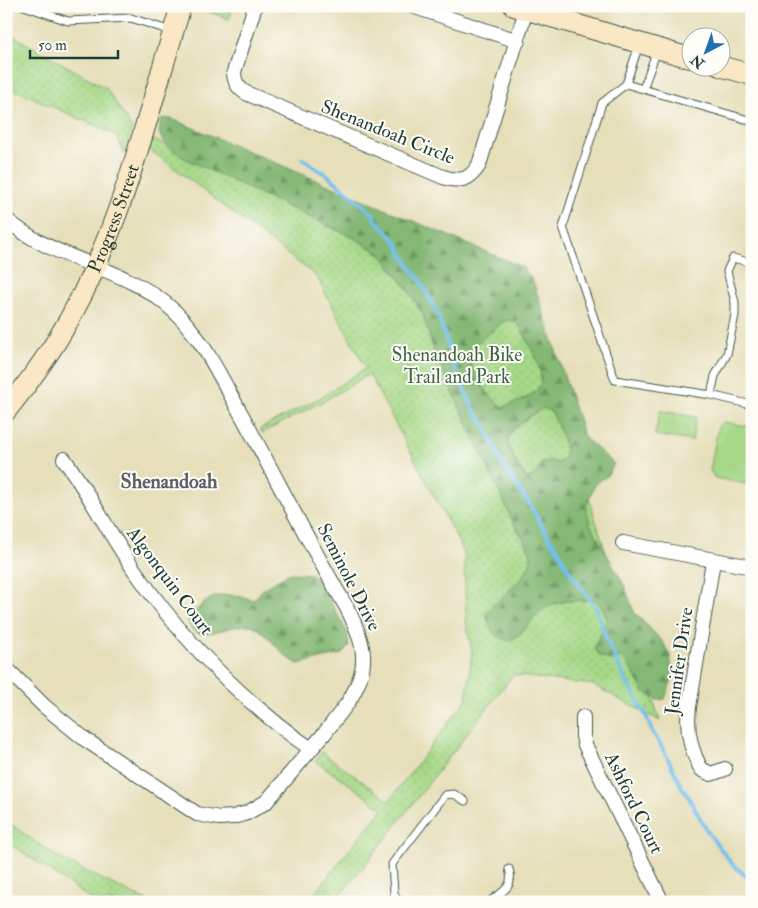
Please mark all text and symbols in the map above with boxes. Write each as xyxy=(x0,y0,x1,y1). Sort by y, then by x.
scale bar xyxy=(30,28,118,60)
north arrow xyxy=(680,28,730,78)
text: 50 m xyxy=(38,36,67,55)
text: N xyxy=(687,51,709,73)
street label: Shenandoah Circle xyxy=(318,94,459,170)
street label: Progress Street xyxy=(82,161,145,277)
park label: Shenandoah Bike Trail and Park xyxy=(392,343,522,389)
district label: Shenandoah xyxy=(121,469,218,494)
street label: Seminole Drive xyxy=(312,519,386,635)
street label: Algonquin Court xyxy=(121,521,219,640)
street label: Jennifer Drive xyxy=(659,606,698,717)
street label: Ashford Court xyxy=(599,747,669,858)

